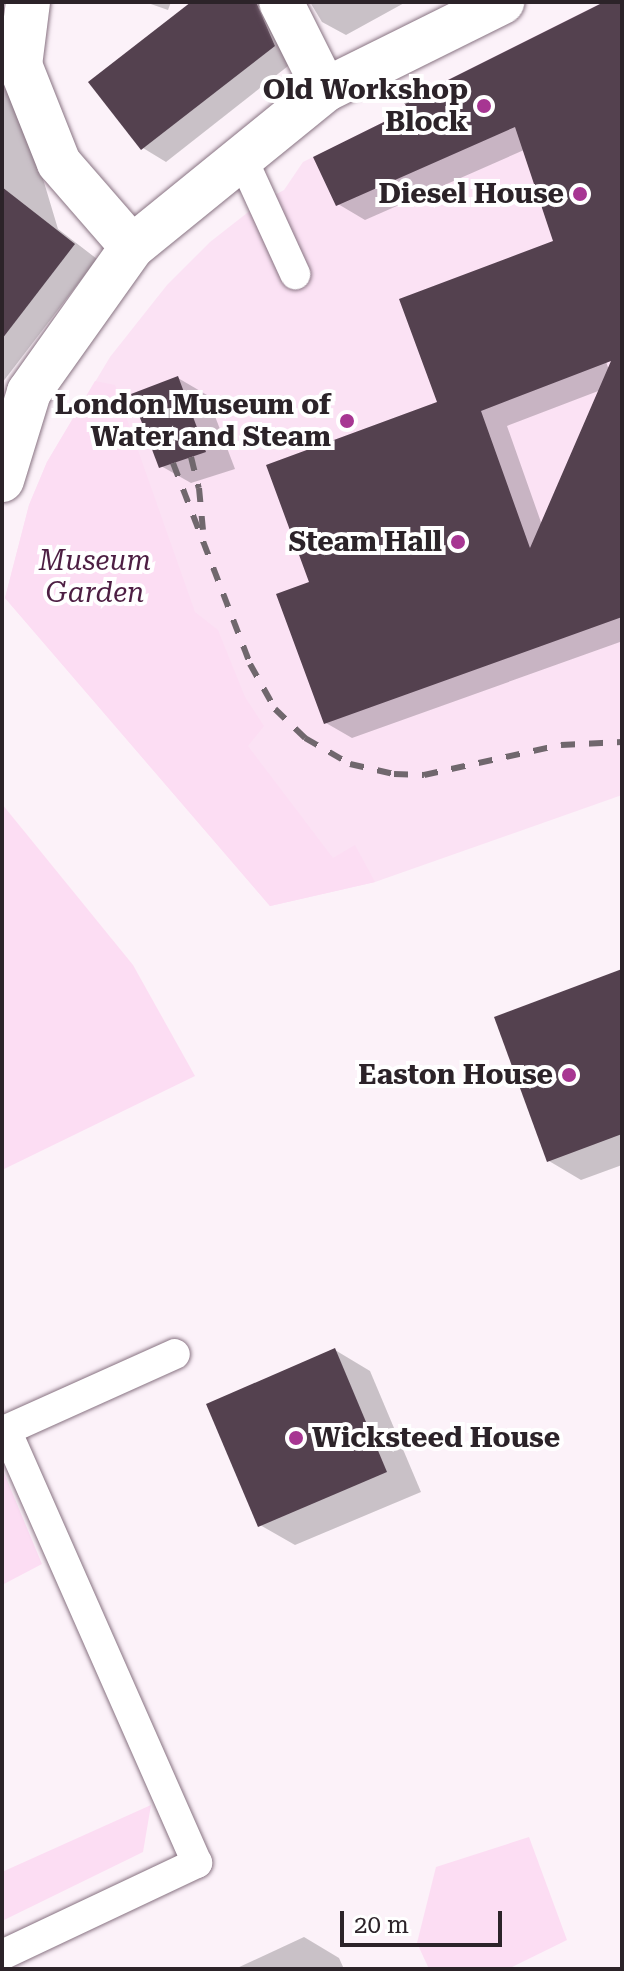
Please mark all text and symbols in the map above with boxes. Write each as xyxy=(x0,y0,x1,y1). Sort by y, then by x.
place label: Old Workshop Block xyxy=(263,73,468,139)
marker: Old Workshop Block xyxy=(475,97,493,115)
place label: Diesel House xyxy=(378,177,564,211)
marker: Diesel House xyxy=(571,185,589,203)
place label: London Museum of Water and Steam xyxy=(55,388,331,454)
marker: London Museum of Water and Steam xyxy=(338,412,356,430)
place label: Steam Hall xyxy=(289,525,442,559)
marker: Steam Hall xyxy=(449,533,467,551)
park label: Museum Garden xyxy=(39,544,151,610)
place label: Easton House xyxy=(358,1058,553,1092)
marker: Easton House xyxy=(560,1066,578,1084)
place label: Wicksteed House xyxy=(312,1421,560,1455)
marker: Wicksteed House xyxy=(287,1429,305,1447)
scale bar xyxy=(344,1895,506,1945)
text: 20 m xyxy=(354,1911,409,1939)

